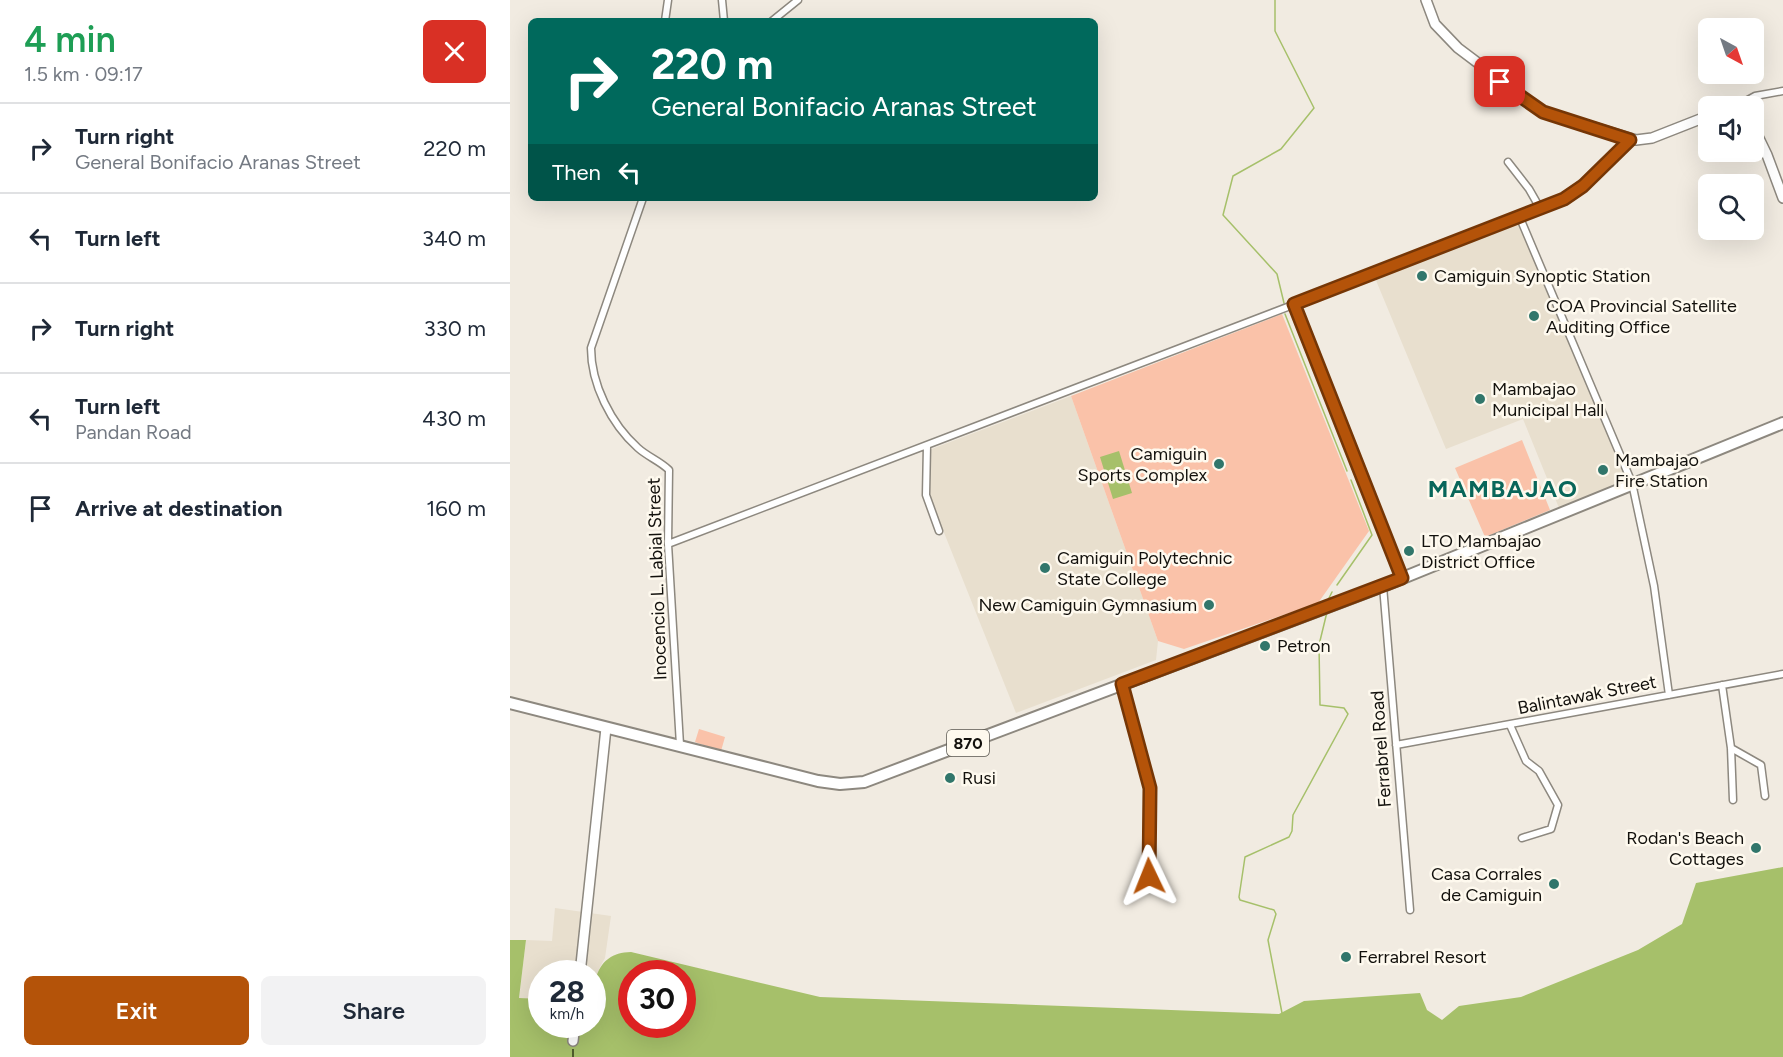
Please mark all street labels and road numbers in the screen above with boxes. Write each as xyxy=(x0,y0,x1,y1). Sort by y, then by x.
street label: Inocencio L. Labial Street xyxy=(642,477,672,681)
street label: Balintawak Street xyxy=(1516,671,1658,719)
street label: Ferrabrel Road xyxy=(1366,690,1396,808)
road number: 870 xyxy=(947,730,989,756)

